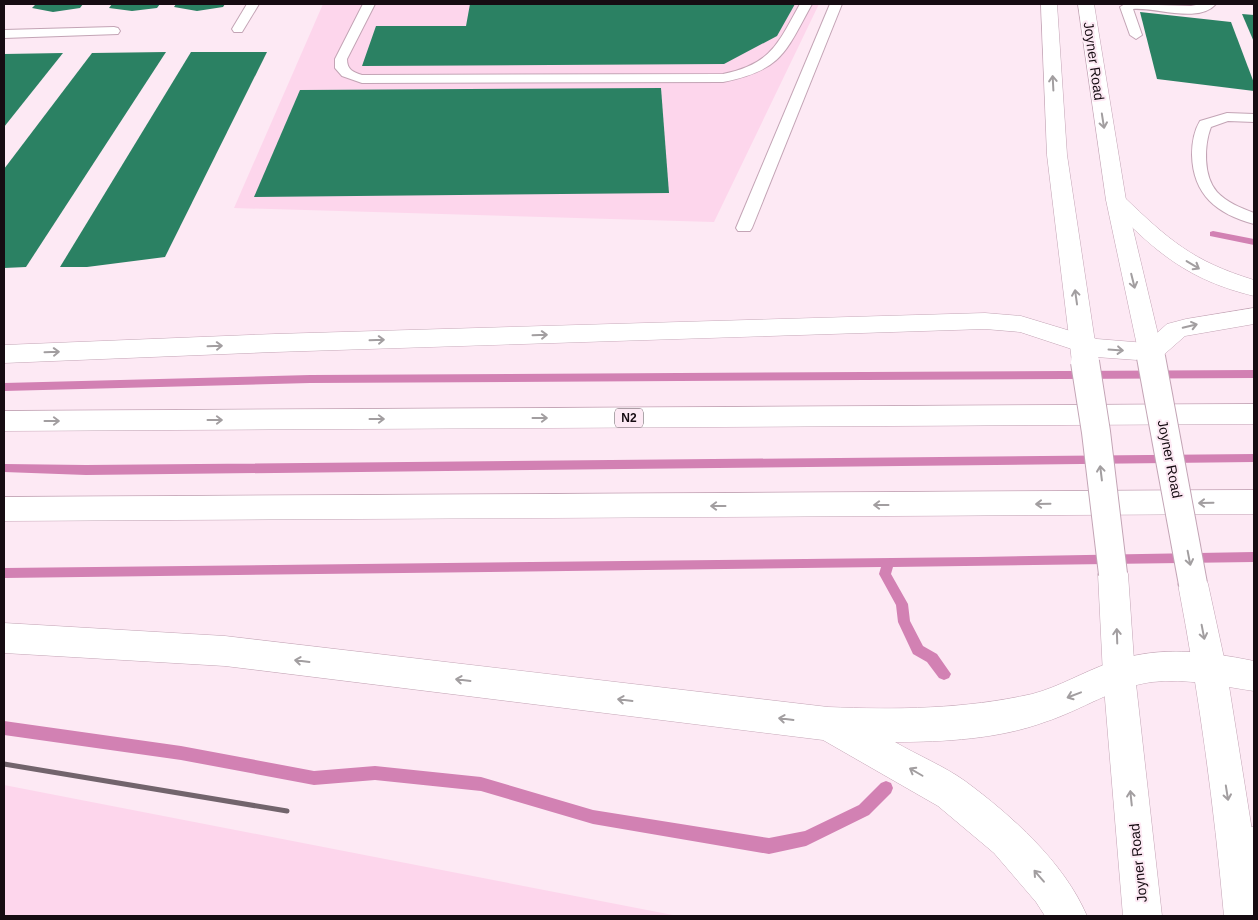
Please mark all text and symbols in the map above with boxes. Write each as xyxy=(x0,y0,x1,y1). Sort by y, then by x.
street label: Joyner Road xyxy=(1081,21,1107,101)
one-way arrow xyxy=(1049,76,1058,92)
one-way arrow xyxy=(1098,113,1108,129)
one-way arrow xyxy=(1186,260,1200,270)
one-way arrow xyxy=(1129,272,1138,288)
one-way arrow xyxy=(1071,289,1081,305)
one-way arrow xyxy=(1182,321,1198,330)
one-way arrow xyxy=(531,330,547,339)
one-way arrow xyxy=(368,335,385,345)
one-way arrow xyxy=(207,341,223,350)
one-way arrow xyxy=(1108,345,1124,355)
one-way arrow xyxy=(44,347,60,357)
road number: N2 xyxy=(615,408,643,428)
one-way arrow xyxy=(532,413,548,423)
one-way arrow xyxy=(369,414,385,424)
one-way arrow xyxy=(206,415,223,425)
one-way arrow xyxy=(44,416,60,426)
street label: Joyner Road xyxy=(1155,419,1185,499)
one-way arrow xyxy=(1096,466,1106,482)
one-way arrow xyxy=(1198,498,1214,508)
one-way arrow xyxy=(1035,499,1052,509)
one-way arrow xyxy=(873,500,889,510)
one-way arrow xyxy=(710,501,726,511)
one-way arrow xyxy=(1184,550,1194,566)
one-way arrow xyxy=(1198,624,1208,640)
one-way arrow xyxy=(1112,629,1122,645)
one-way arrow xyxy=(294,656,310,666)
one-way arrow xyxy=(456,675,472,685)
one-way arrow xyxy=(1067,691,1082,700)
one-way arrow xyxy=(617,695,633,705)
one-way arrow xyxy=(778,714,794,724)
one-way arrow xyxy=(909,767,924,777)
one-way arrow xyxy=(1222,784,1232,800)
one-way arrow xyxy=(1126,790,1136,806)
street label: Joyner Road xyxy=(1126,823,1150,903)
one-way arrow xyxy=(1033,870,1045,883)

